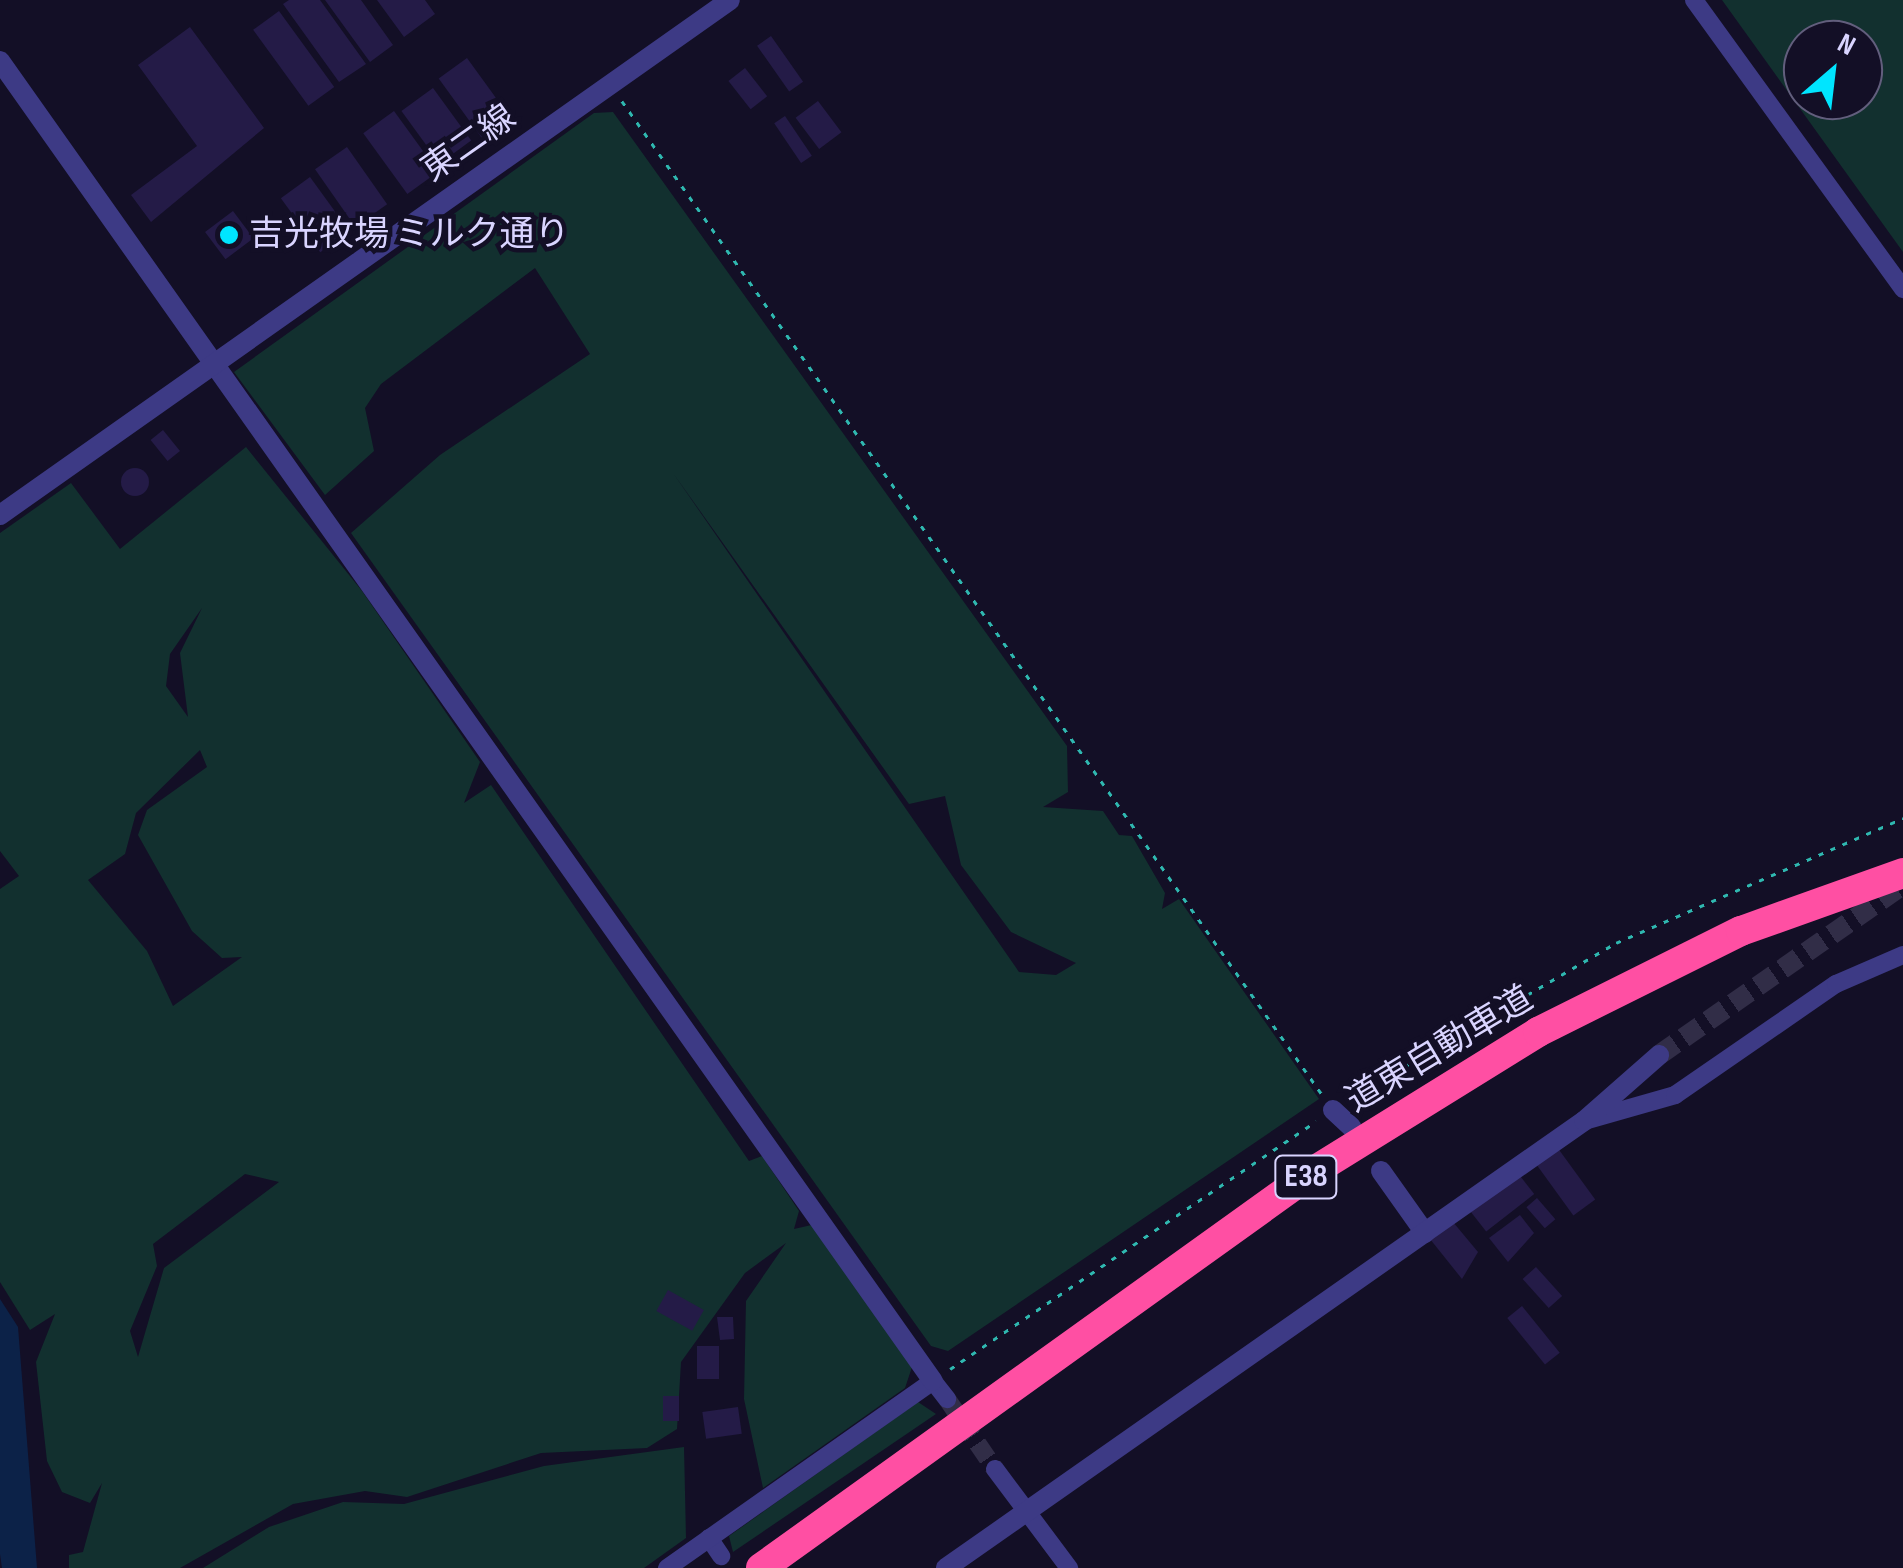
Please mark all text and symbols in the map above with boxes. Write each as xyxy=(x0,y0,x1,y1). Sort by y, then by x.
north arrow xyxy=(1783,20,1883,120)
text: N xyxy=(1832,27,1861,63)
street label: 東二線 xyxy=(414,97,524,191)
place label: 吉光牧場 ミルク通り xyxy=(249,214,570,256)
marker: 吉光牧場 ミルク通り xyxy=(218,224,240,246)
street label: 道東自動車道 xyxy=(1339,978,1541,1122)
road number: E38 xyxy=(1274,1150,1338,1204)

